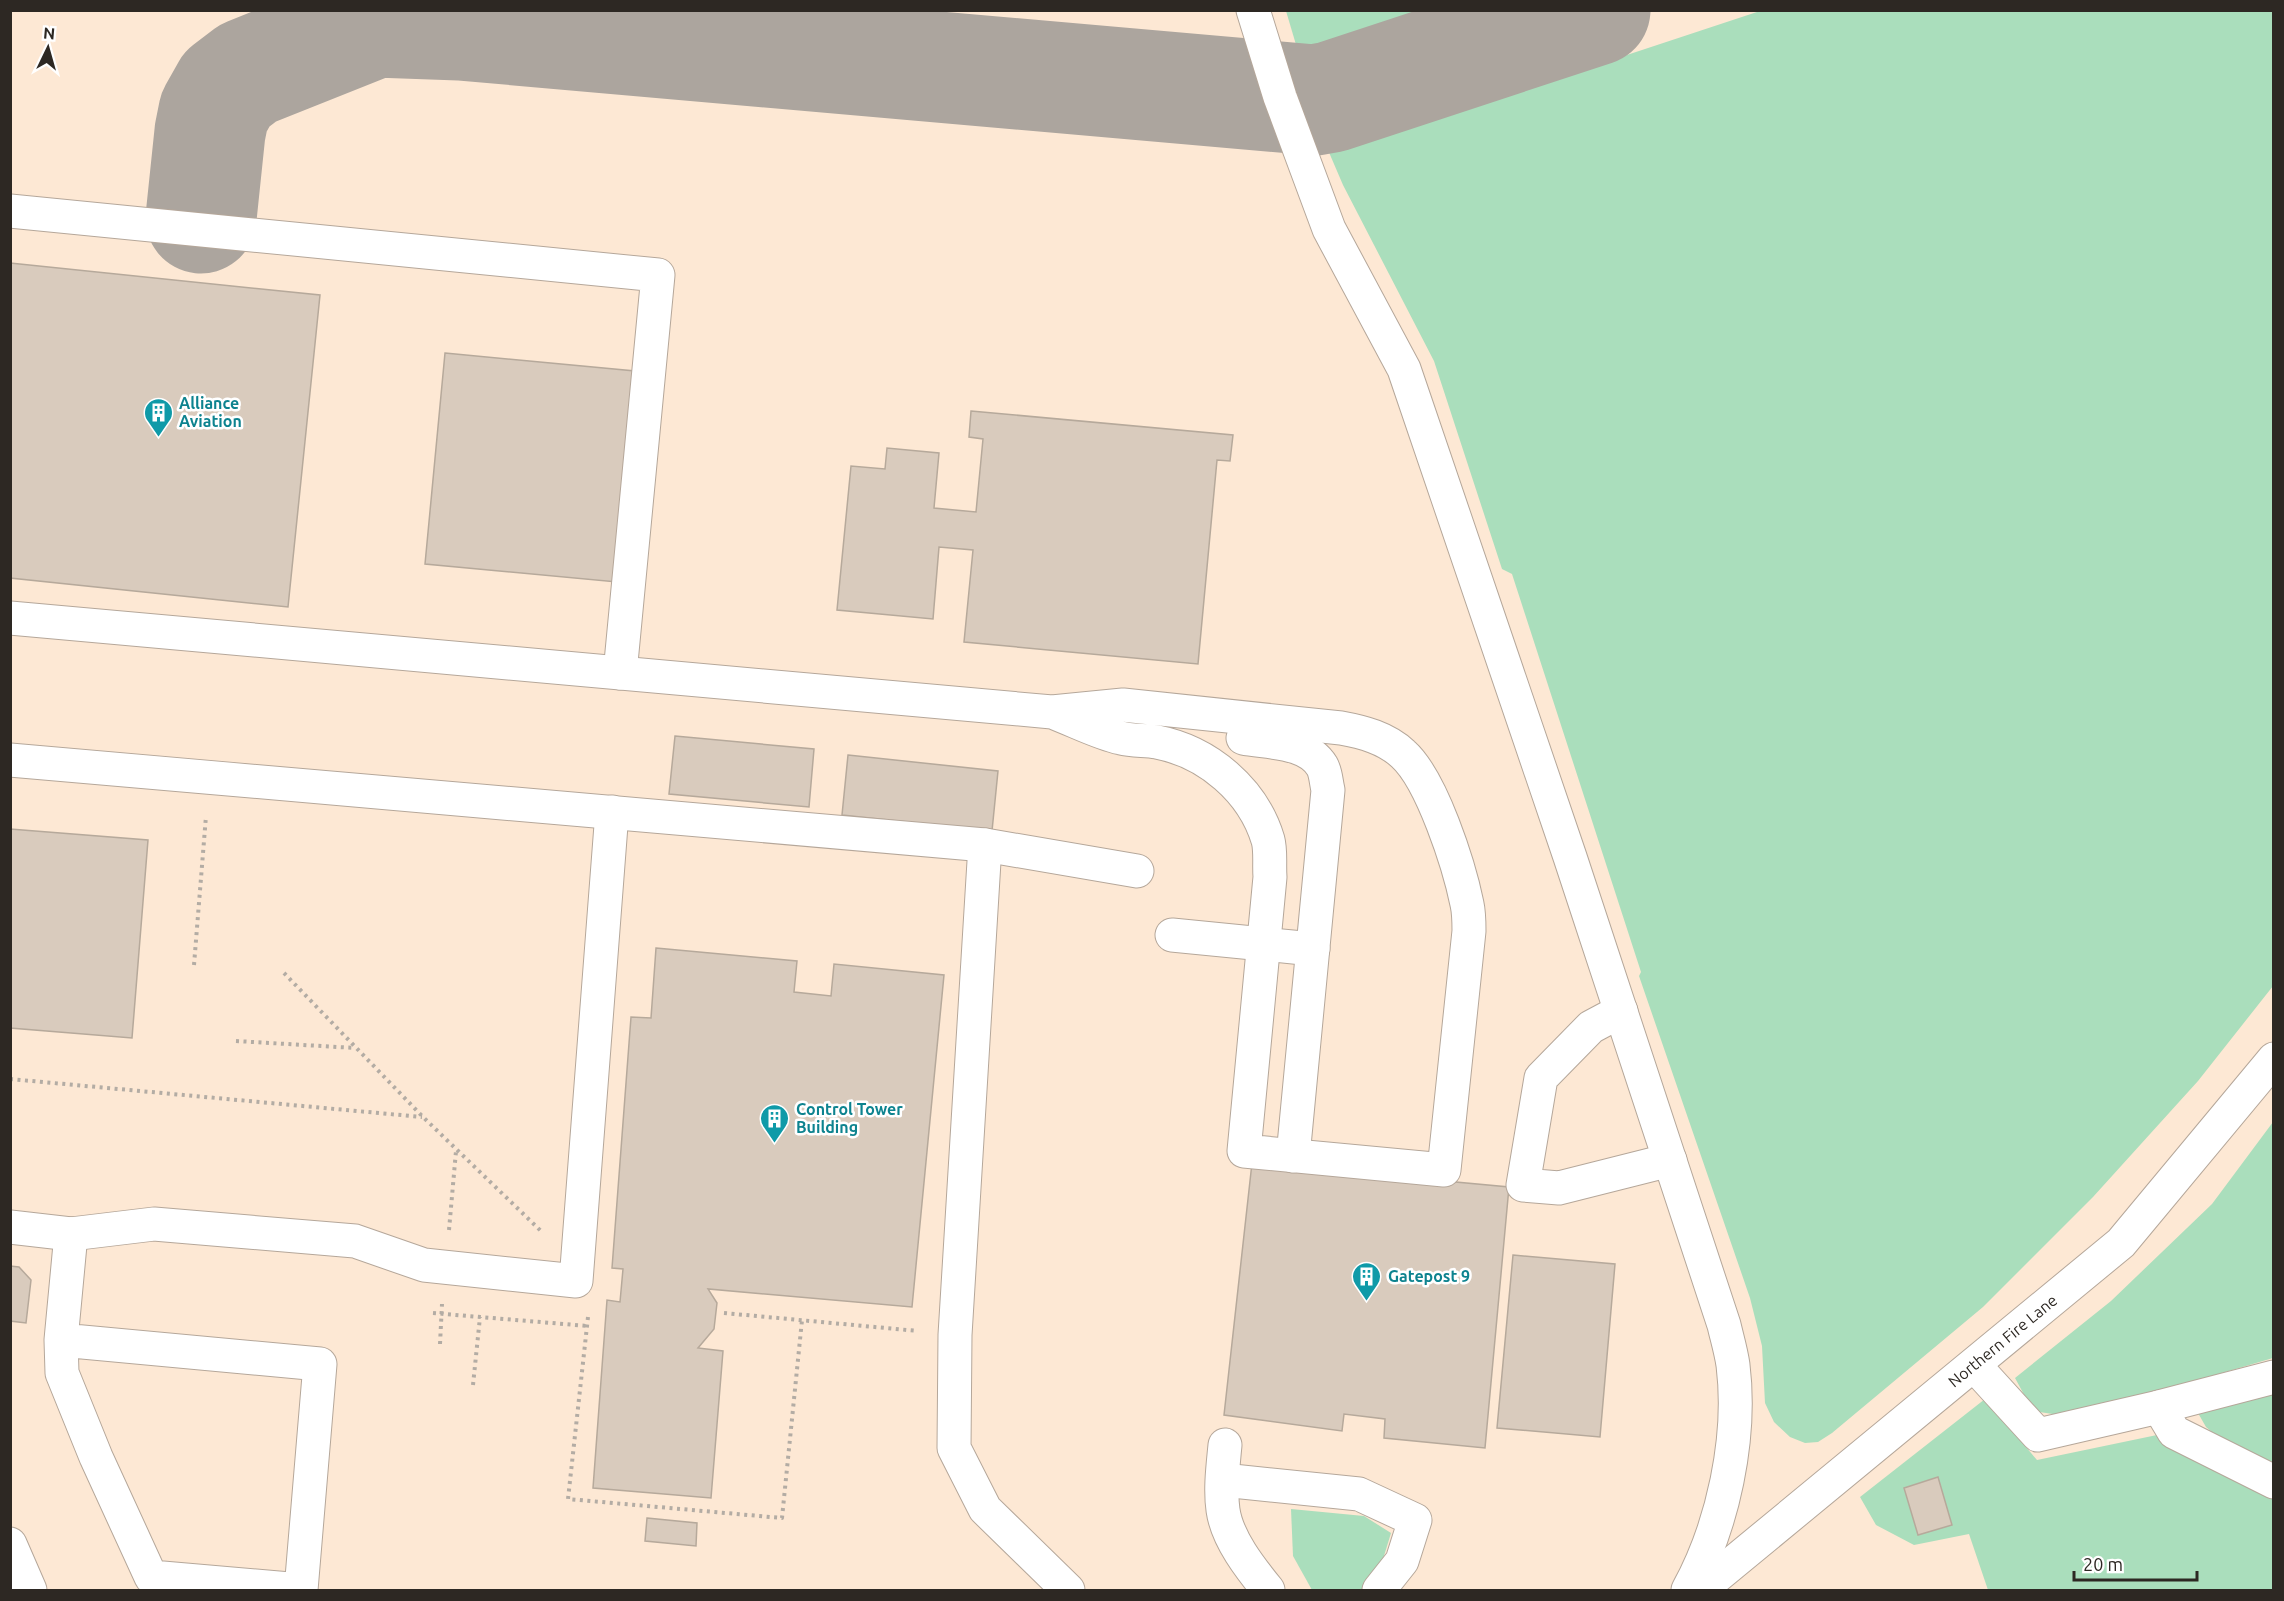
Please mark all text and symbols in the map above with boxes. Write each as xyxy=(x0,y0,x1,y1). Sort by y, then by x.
north arrow xyxy=(18,18,78,78)
text: N xyxy=(43,24,56,43)
place label: Alliance Aviation xyxy=(179,394,242,430)
building icon: Alliance Aviation xyxy=(142,396,174,438)
place label: Control Tower Building xyxy=(796,1100,903,1136)
building icon: Control Tower Building xyxy=(759,1102,791,1144)
building icon: Gatepost 9 xyxy=(1351,1260,1383,1302)
place label: Gatepost 9 xyxy=(1388,1267,1470,1285)
street label: Northern Fire Lane xyxy=(1945,1291,2060,1391)
scale bar xyxy=(2074,1544,2197,1582)
text: 20 m xyxy=(2083,1554,2123,1574)

